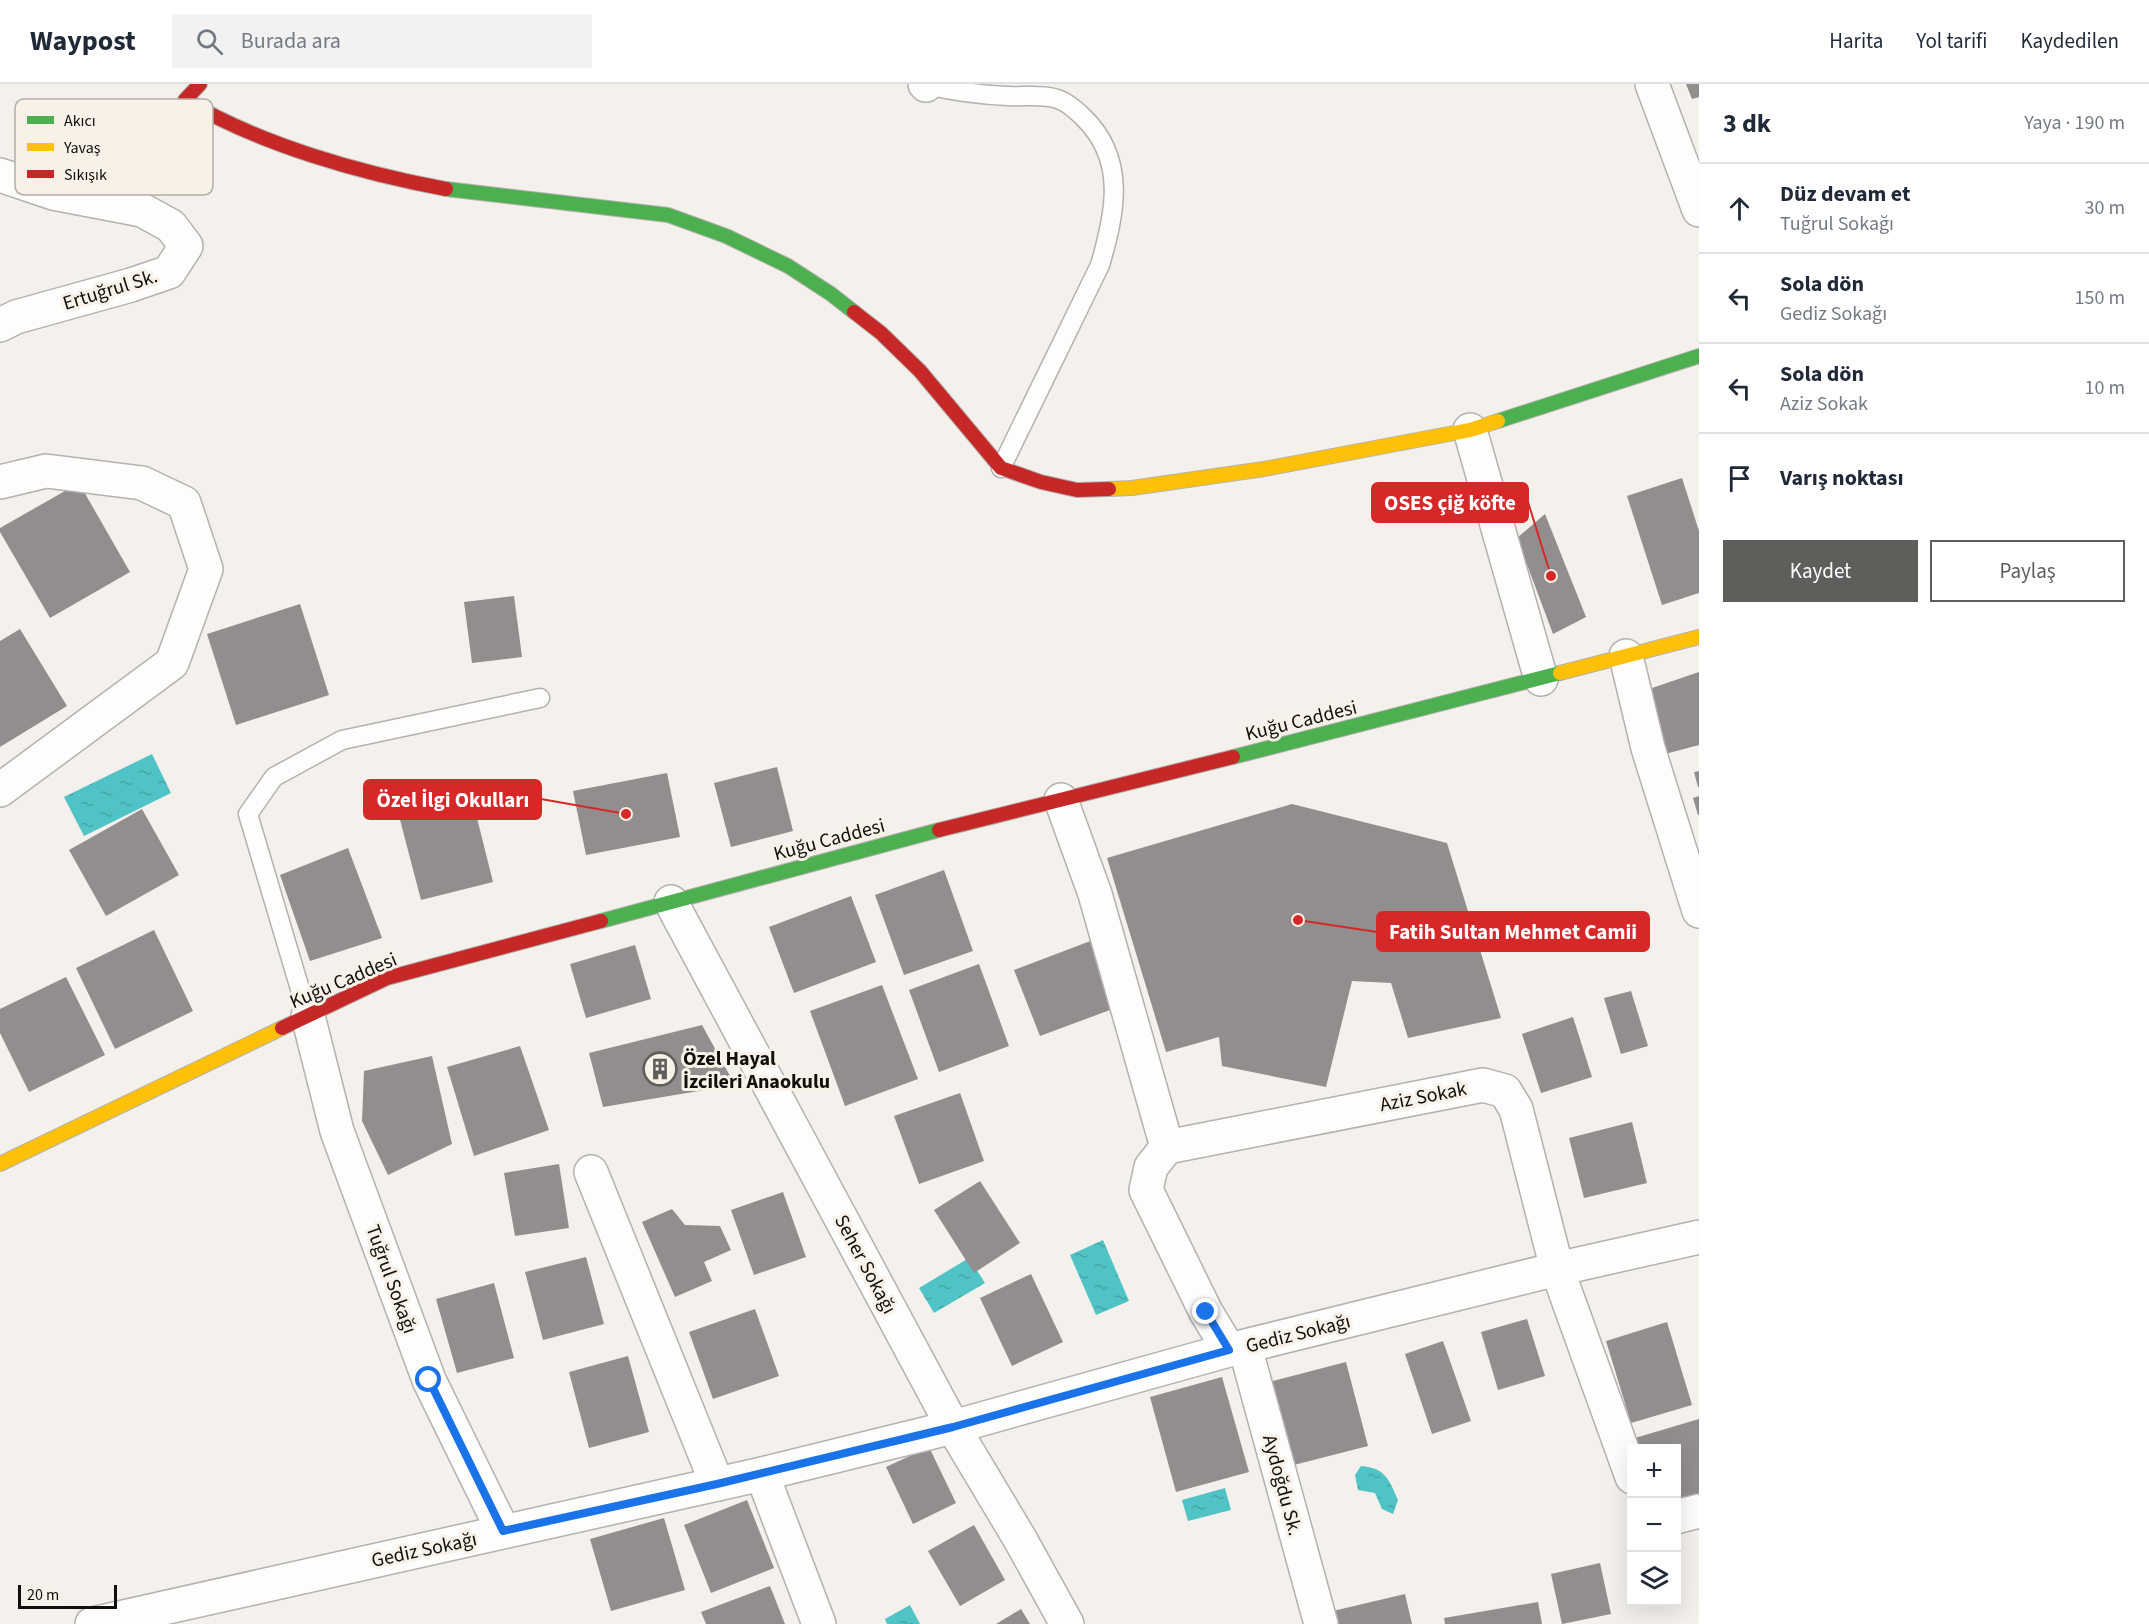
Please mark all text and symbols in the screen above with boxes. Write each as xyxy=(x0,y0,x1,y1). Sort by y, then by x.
search box xyxy=(172,14,592,68)
text: Waypost xyxy=(30,21,136,61)
icon: search xyxy=(193,25,226,58)
text: Burada ara xyxy=(241,25,341,57)
text: Harita xyxy=(1829,26,1883,56)
text: Yol tarifi xyxy=(1916,26,1987,56)
text: Kaydedilen xyxy=(2020,26,2119,56)
legend xyxy=(15,99,213,195)
text: 3 dk xyxy=(1723,105,1771,142)
text: Yaya · 190 m xyxy=(2024,109,2125,137)
text: Akıcı xyxy=(64,110,96,132)
text: Yavaş xyxy=(63,137,101,159)
text: Sıkışık xyxy=(64,164,107,186)
text: Düz devam et xyxy=(1780,178,1910,210)
icon: ahead xyxy=(1723,192,1756,225)
text: 30 m xyxy=(2085,194,2125,222)
text: Tuğrul Sokağı xyxy=(1780,210,1894,238)
street label: Ertuğrul Sk. xyxy=(59,262,161,318)
text: Sola dön xyxy=(1780,268,1864,300)
icon: left xyxy=(1723,282,1756,315)
text: 150 m xyxy=(2075,284,2125,312)
text: Gediz Sokağı xyxy=(1780,300,1887,328)
text: Sola dön xyxy=(1780,358,1864,390)
icon: left xyxy=(1723,372,1756,405)
text: 10 m xyxy=(2085,374,2125,402)
text: Aziz Sokak xyxy=(1780,390,1868,418)
icon: arrive xyxy=(1723,462,1756,495)
text: Varış noktası xyxy=(1780,462,1904,494)
callout: OSES çiğ köfte xyxy=(1372,483,1528,522)
text: OSES çiğ köfte xyxy=(1384,488,1516,518)
button: Kaydet xyxy=(1723,540,1918,602)
button: Paylaş xyxy=(1930,540,2125,602)
street label: Kuğu Caddesi xyxy=(1243,694,1360,748)
callout: Özel İlgi Okulları xyxy=(364,780,541,819)
text: Özel İlgi Okulları xyxy=(377,785,529,815)
street label: Kuğu Caddesi xyxy=(771,812,888,868)
callout: Fatih Sultan Mehmet Camii xyxy=(1377,912,1649,951)
text: Fatih Sultan Mehmet Camii xyxy=(1389,917,1637,947)
street label: Kuğu Caddesi xyxy=(285,946,401,1016)
place label: Özel Hayal İzcileri Anaokulu xyxy=(683,1045,830,1096)
building icon: Özel Hayal İzcileri Anaokulu xyxy=(642,1051,678,1087)
street label: Aziz Sokak xyxy=(1377,1075,1469,1119)
street label: Seher Sokağı xyxy=(827,1210,903,1319)
street label: Tuğrul Sokağı xyxy=(358,1221,424,1338)
route end xyxy=(1192,1298,1218,1324)
street label: Gediz Sokağı xyxy=(1243,1307,1354,1361)
route start xyxy=(415,1366,441,1392)
street label: Aydoğdu Sk. xyxy=(1255,1432,1309,1539)
map controls xyxy=(1627,1444,1681,1606)
button: + xyxy=(1627,1444,1681,1498)
button: − xyxy=(1627,1498,1681,1552)
street label: Gediz Sokağı xyxy=(369,1525,480,1575)
button: layers xyxy=(1627,1552,1681,1606)
scale bar xyxy=(18,1582,117,1610)
text: 20 m xyxy=(27,1584,59,1606)

